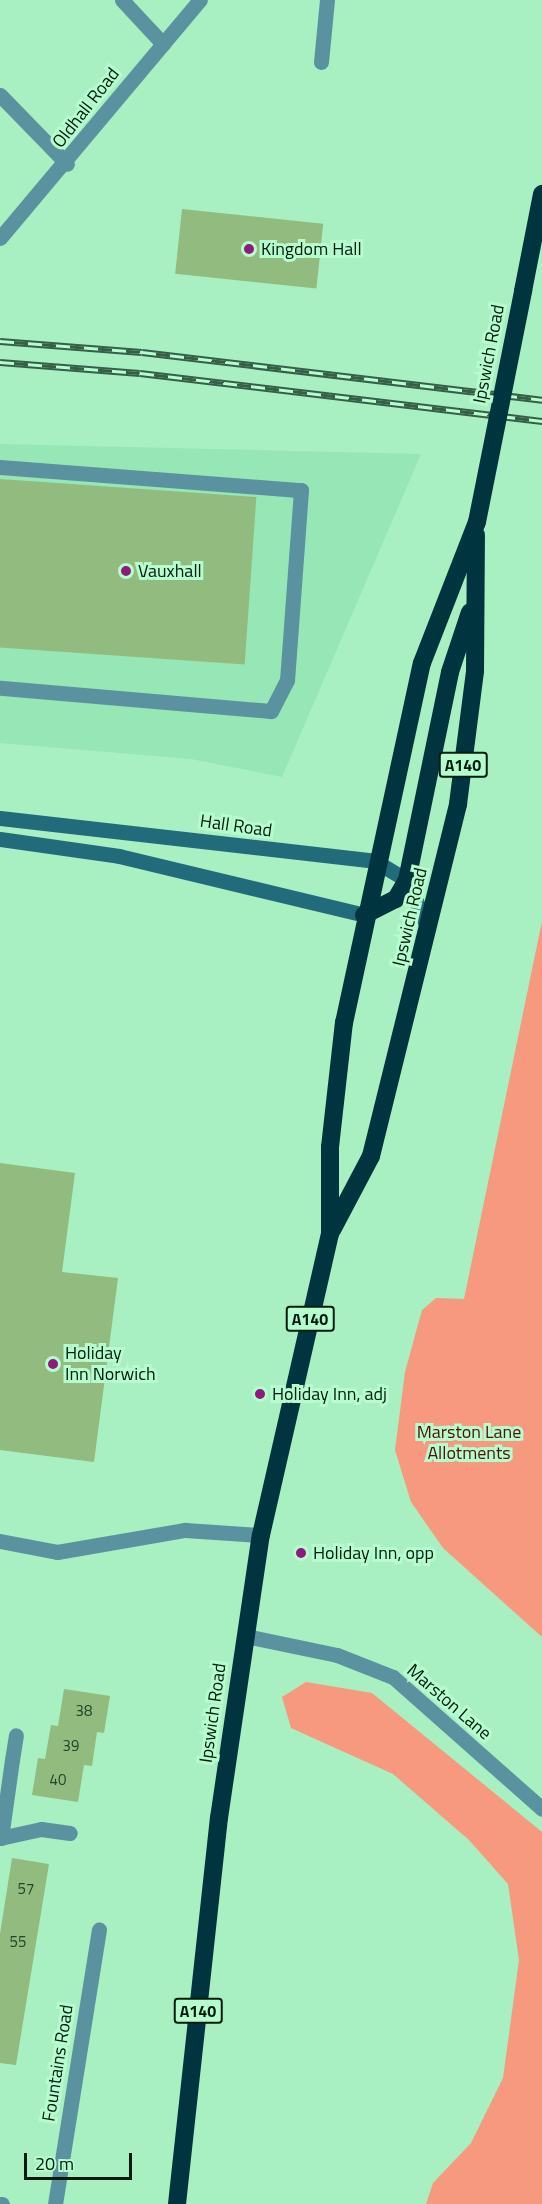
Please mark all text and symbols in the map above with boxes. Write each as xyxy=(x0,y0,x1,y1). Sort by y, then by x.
street label: Oldhall Road xyxy=(48,64,124,152)
place label: Kingdom Hall xyxy=(261,238,362,260)
marker: Kingdom Hall xyxy=(242,242,256,256)
street label: Ipswich Road xyxy=(469,303,509,405)
place label: Vauxhall xyxy=(138,560,202,582)
marker: Vauxhall xyxy=(119,564,133,578)
road number: A140 xyxy=(438,752,488,778)
street label: Hall Road xyxy=(199,810,273,842)
street label: Ipswich Road xyxy=(388,866,432,968)
road number: A140 xyxy=(284,1306,336,1332)
place label: Holiday Inn Norwich xyxy=(65,1343,156,1386)
marker: Holiday Inn Norwich xyxy=(46,1357,60,1371)
place label: Holiday Inn, adj xyxy=(272,1383,387,1405)
marker: Holiday Inn, adj xyxy=(253,1387,267,1401)
park label: Marston Lane Allotments xyxy=(417,1422,521,1464)
place label: Holiday Inn, opp xyxy=(313,1542,434,1564)
marker: Holiday Inn, opp xyxy=(294,1546,308,1560)
street label: Marston Lane xyxy=(402,1660,496,1744)
street label: Ipswich Road xyxy=(195,1662,231,1764)
house number: 38 xyxy=(76,1702,92,1720)
house number: 39 xyxy=(63,1737,79,1755)
house number: 40 xyxy=(50,1771,66,1789)
house number: 57 xyxy=(18,1880,34,1898)
house number: 55 xyxy=(10,1933,26,1951)
road number: A140 xyxy=(172,1998,224,2024)
street label: Fountains Road xyxy=(38,2003,78,2123)
scale bar xyxy=(27,2141,135,2179)
text: 20 m xyxy=(35,2150,74,2177)

